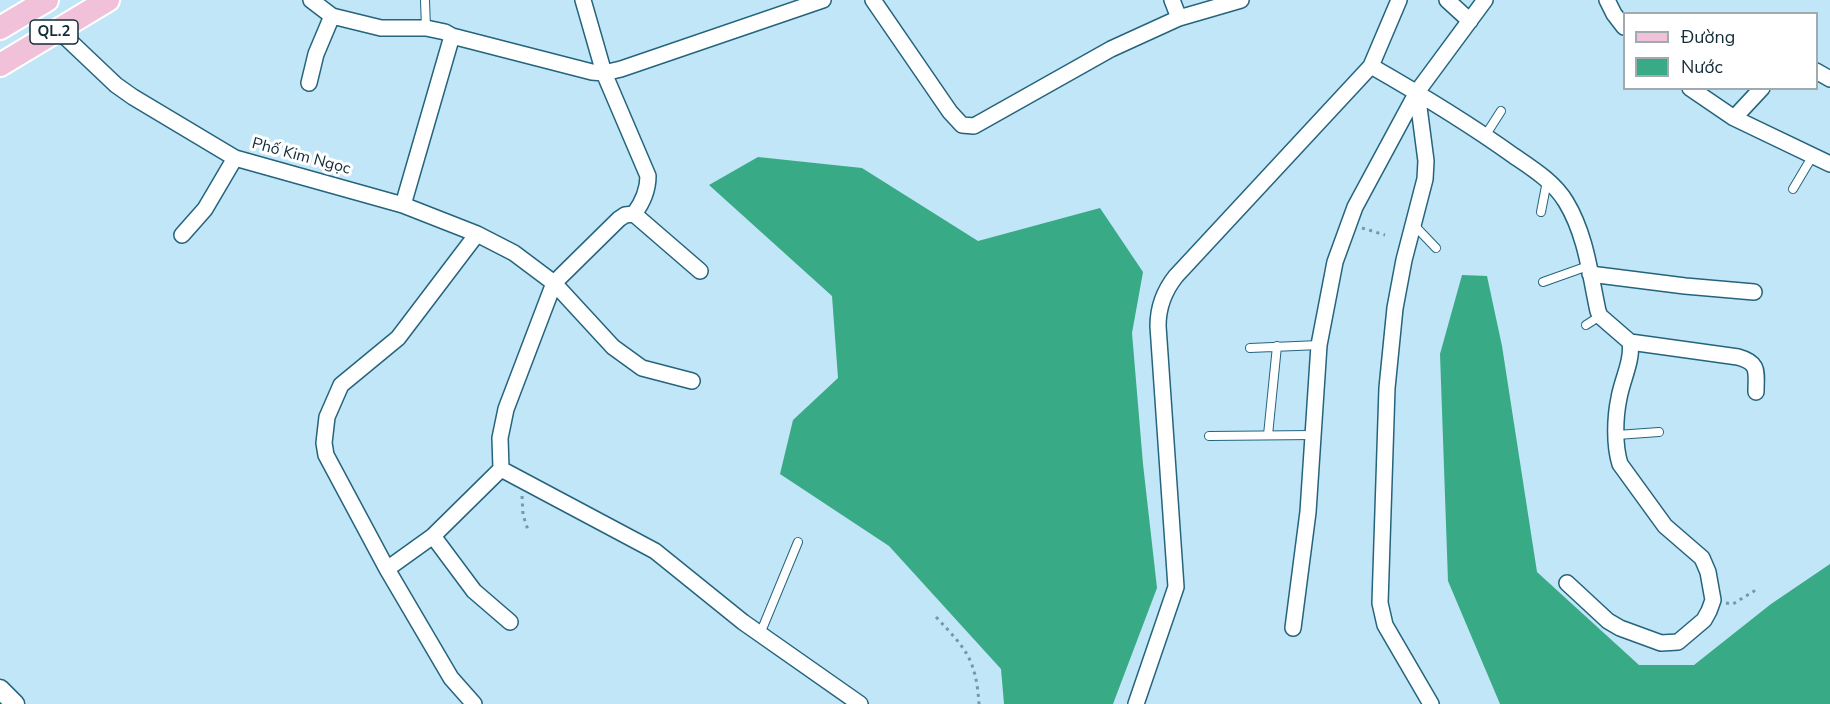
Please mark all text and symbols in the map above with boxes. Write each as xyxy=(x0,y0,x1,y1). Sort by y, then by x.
legend xyxy=(1623,12,1818,90)
road number: QL.2 xyxy=(30,20,78,44)
text: Đường xyxy=(1681,25,1735,49)
text: Nước xyxy=(1681,55,1723,79)
street label: Phố Kim Ngọc xyxy=(250,135,352,179)

